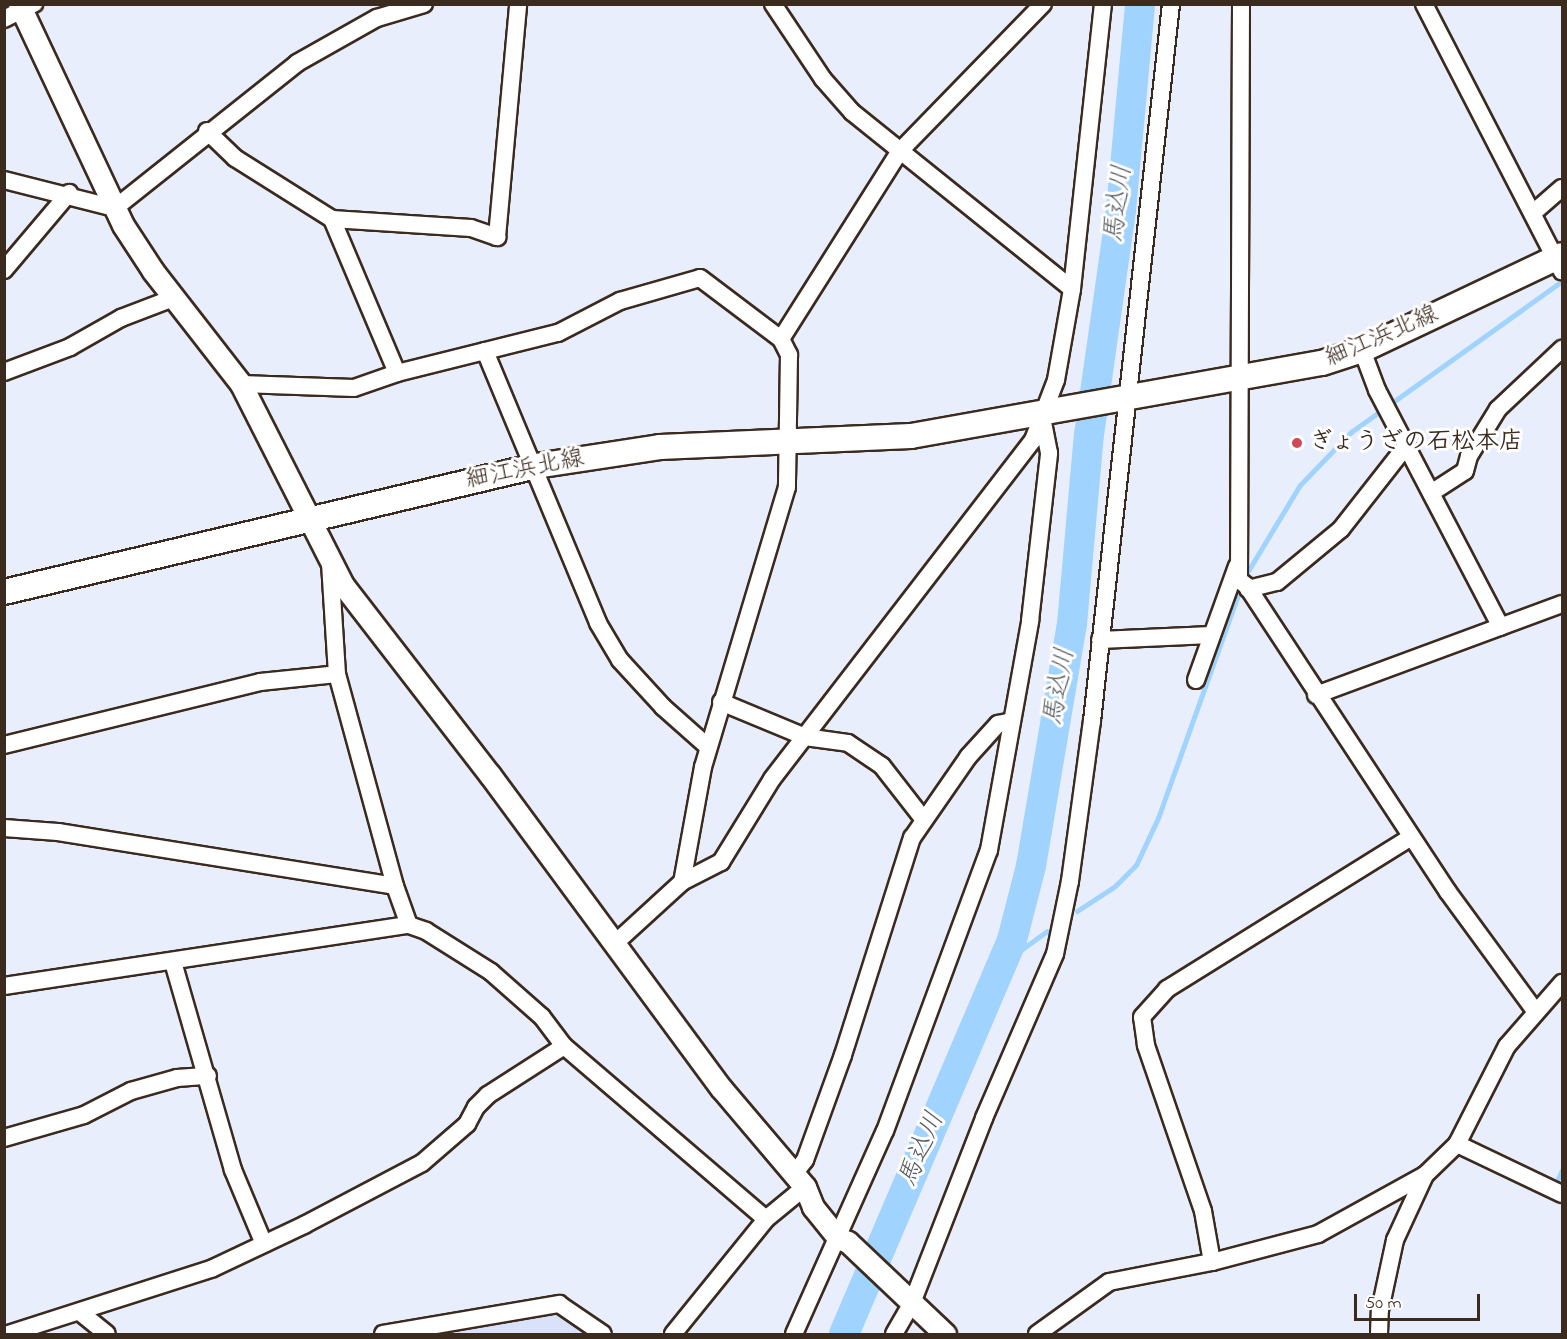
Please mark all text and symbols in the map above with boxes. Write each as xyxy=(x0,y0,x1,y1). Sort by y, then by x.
water label: 馬込川 xyxy=(1100,163,1140,245)
street label: 細江浜北線 xyxy=(1321,300,1443,374)
place label: ぎょうざの石松本店 xyxy=(1309,429,1525,457)
marker: ぎょうざの石松本店 xyxy=(1290,436,1304,450)
street label: 細江浜北線 xyxy=(463,444,587,496)
water label: 馬込川 xyxy=(1039,646,1083,728)
water label: 馬込川 xyxy=(893,1108,953,1192)
scale bar xyxy=(1357,1282,1483,1320)
text: 50 m xyxy=(1365,1291,1402,1317)

